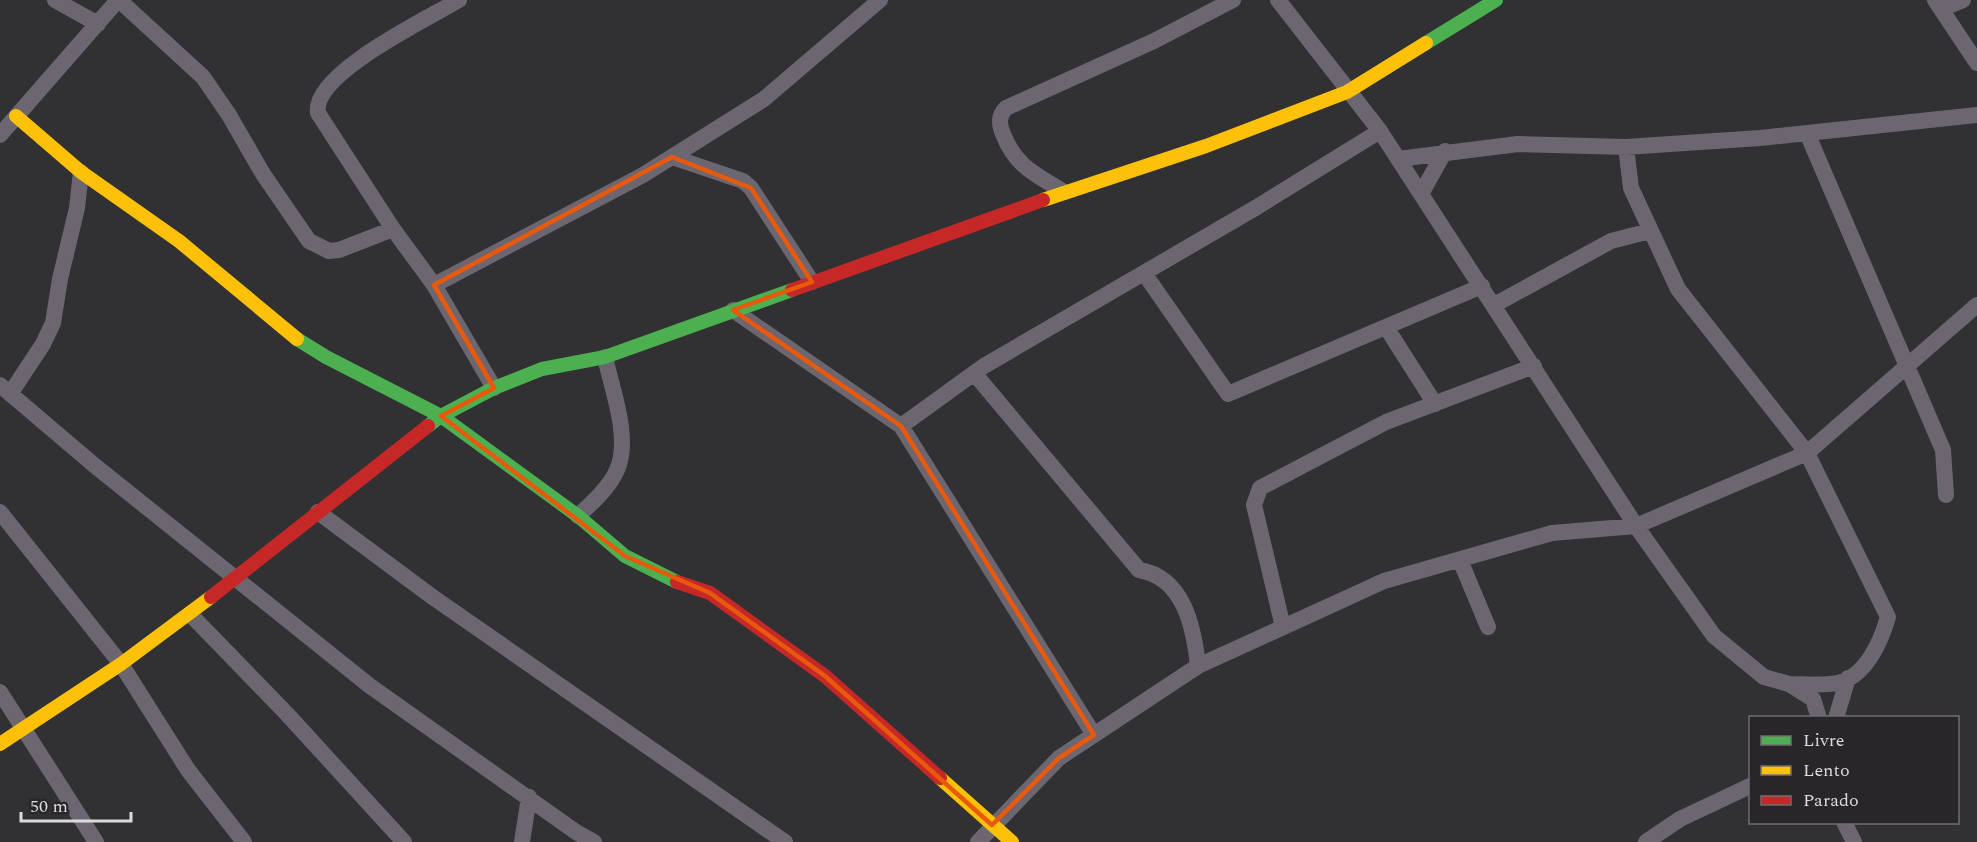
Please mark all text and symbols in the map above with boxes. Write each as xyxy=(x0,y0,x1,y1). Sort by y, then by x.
legend xyxy=(1749,716,1959,824)
text: Livre xyxy=(1803,727,1845,754)
text: Lento xyxy=(1803,757,1850,784)
scale bar xyxy=(21,785,130,823)
text: Parado xyxy=(1803,787,1859,814)
text: 50 m xyxy=(30,793,68,820)

